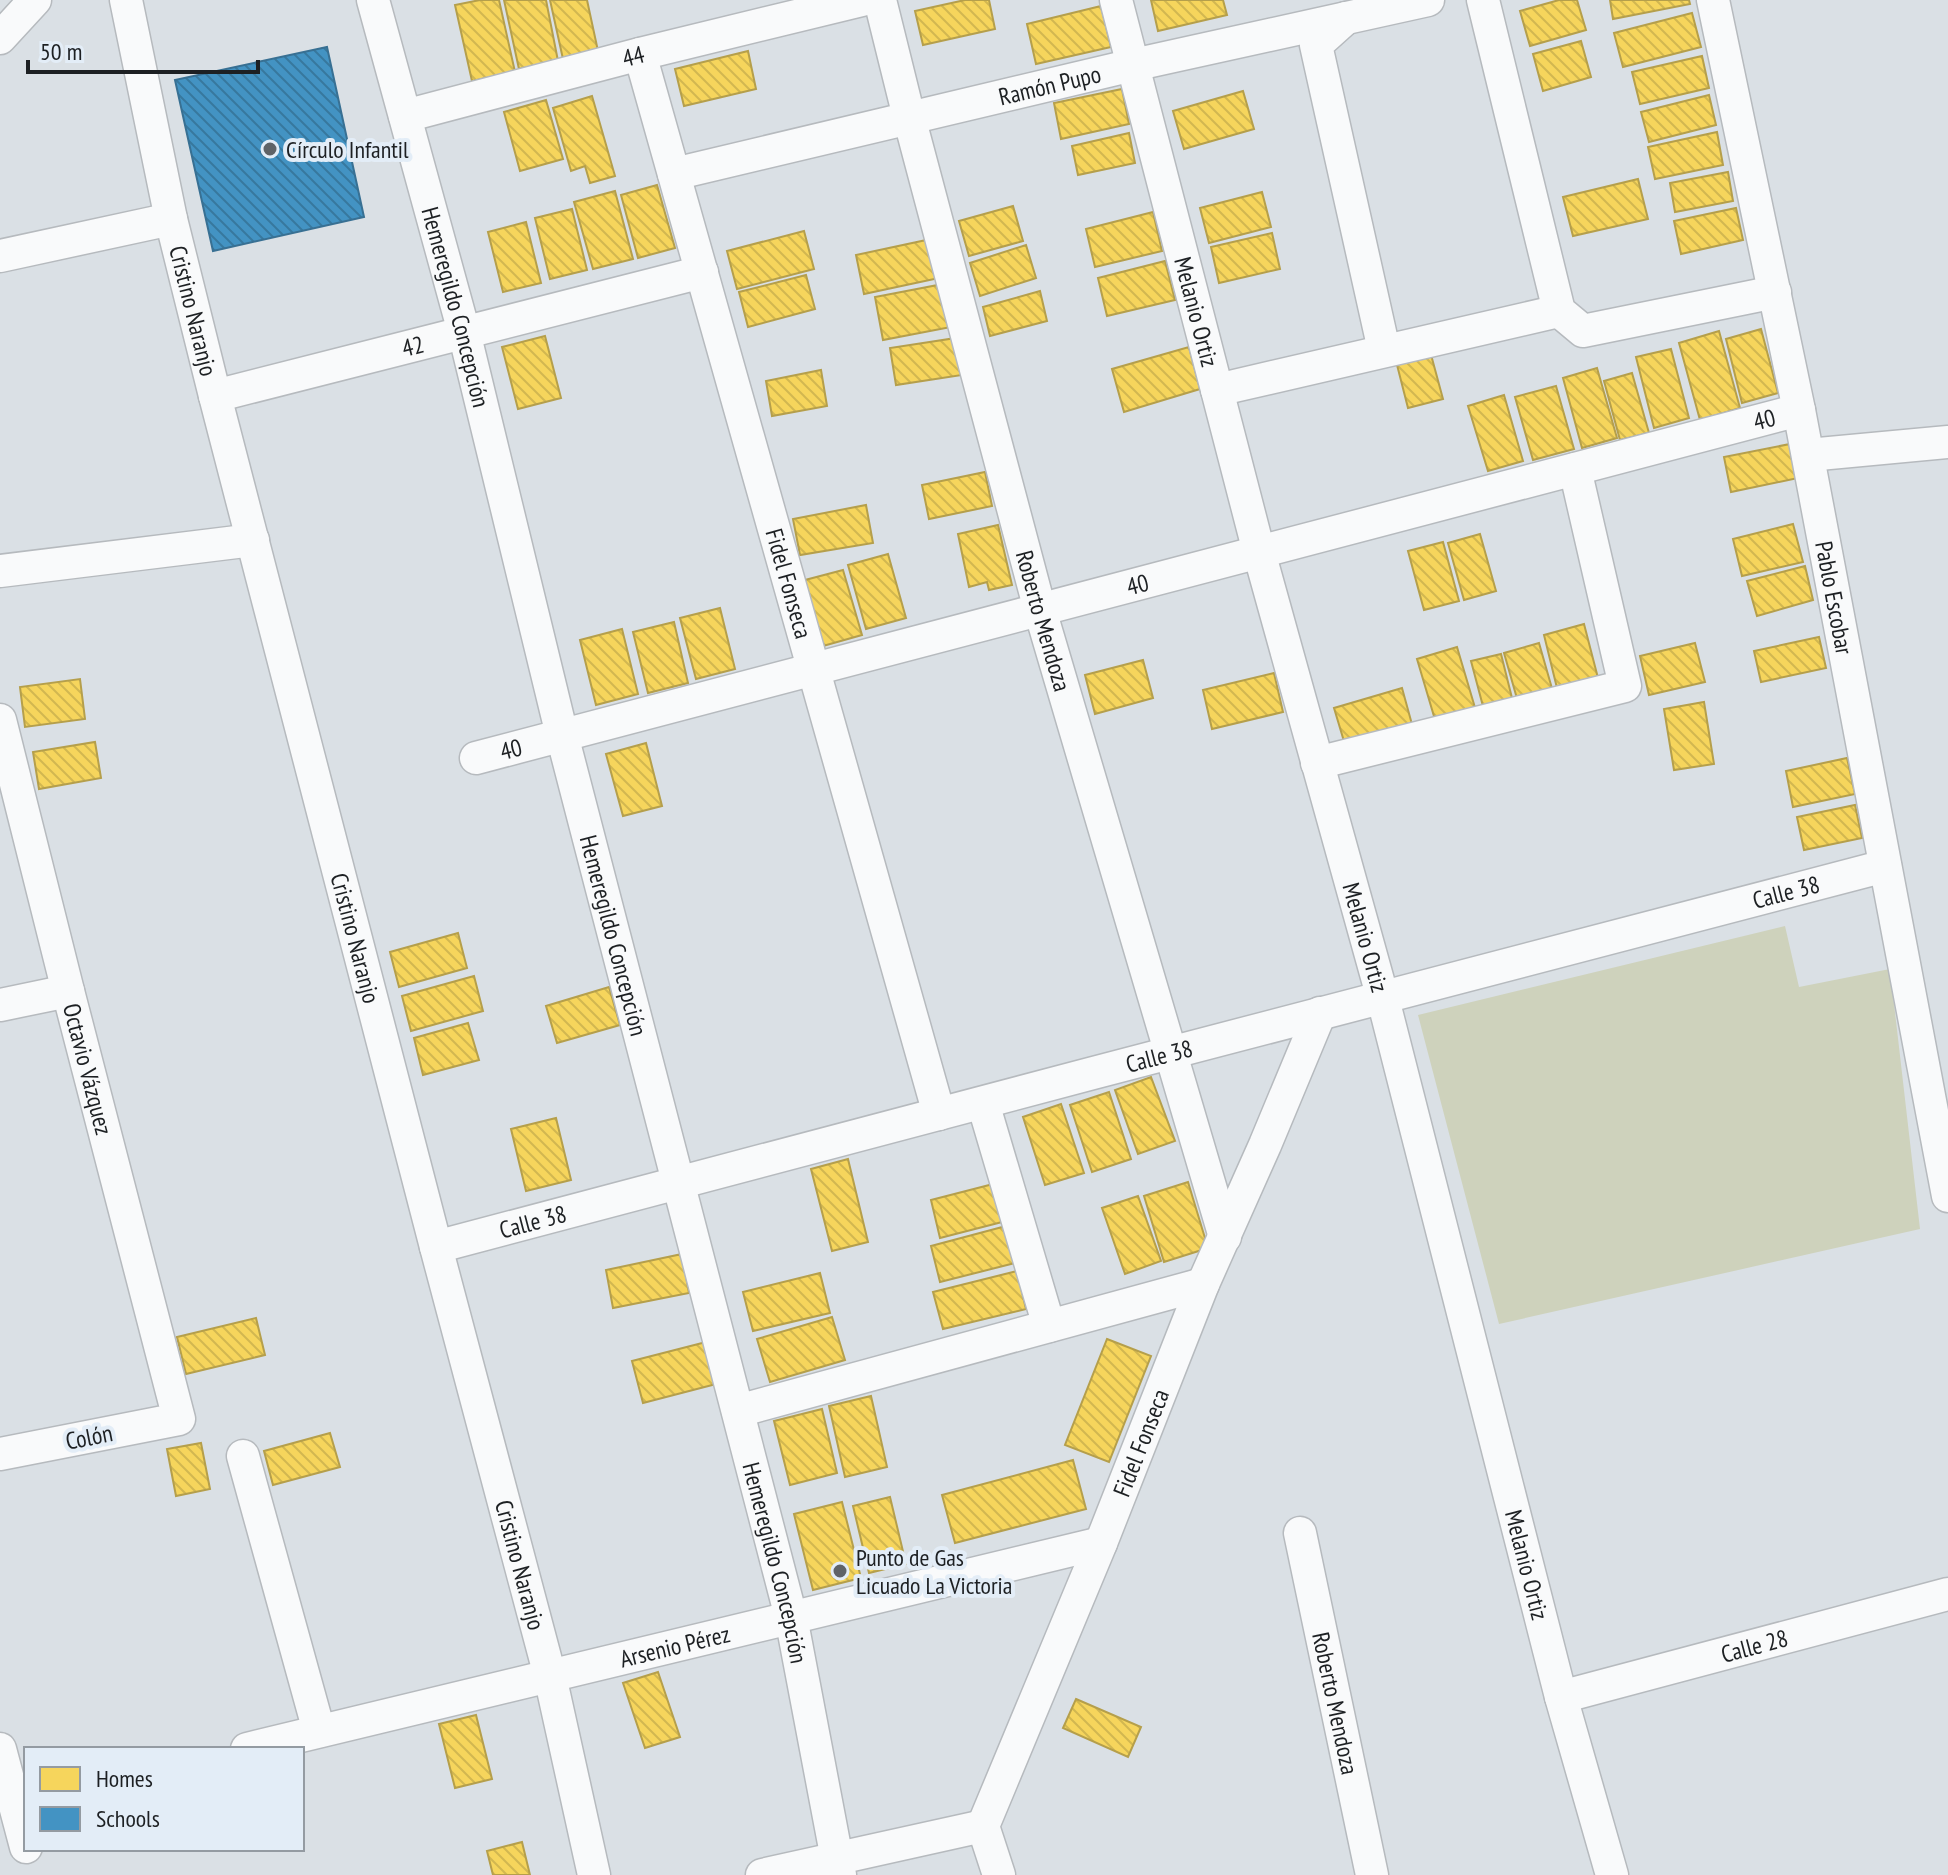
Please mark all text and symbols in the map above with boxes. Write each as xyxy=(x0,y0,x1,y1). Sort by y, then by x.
scale bar xyxy=(28,24,258,74)
text: 50 m xyxy=(40,36,82,67)
street label: 44 xyxy=(619,38,648,74)
street label: Ramón Pupo xyxy=(995,58,1104,112)
place label: Círculo Infantil xyxy=(286,134,409,165)
marker: Círculo Infantil xyxy=(261,140,279,158)
street label: Hemeregildo Concepción xyxy=(415,203,497,410)
street label: Cristino Naranjo xyxy=(163,242,225,379)
street label: Melanio Ortiz xyxy=(1168,253,1226,370)
street label: 42 xyxy=(398,328,427,363)
street label: 40 xyxy=(1750,401,1779,437)
street label: Fidel Fonseca xyxy=(759,525,820,642)
street label: Pablo Escobar xyxy=(1809,538,1861,657)
street label: Roberto Mendoza xyxy=(1009,547,1079,695)
street label: 40 xyxy=(1123,566,1152,602)
street label: 40 xyxy=(496,731,525,767)
street label: Hemeregildo Concepción xyxy=(573,832,655,1039)
street label: Calle 38 xyxy=(1749,868,1823,915)
street label: Cristino Naranjo xyxy=(324,870,388,1006)
street label: Melanio Ortiz xyxy=(1336,879,1396,996)
street label: Octavio Vázquez xyxy=(56,1000,120,1138)
street label: Calle 38 xyxy=(1122,1032,1196,1079)
street label: Calle 38 xyxy=(496,1198,570,1245)
street label: Fidel Fonseca xyxy=(1105,1384,1176,1501)
street label: Colón xyxy=(63,1417,115,1457)
street label: Hemeregildo Concepción xyxy=(736,1459,815,1666)
street label: Cristino Naranjo xyxy=(488,1496,553,1633)
street label: Melanio Ortiz xyxy=(1498,1506,1556,1623)
place label: Punto de Gas Licuado La Victoria xyxy=(856,1542,1012,1601)
marker: Punto de Gas Licuado La Victoria xyxy=(831,1562,849,1580)
street label: Arsenio Pérez xyxy=(617,1618,733,1674)
street label: Calle 28 xyxy=(1717,1622,1791,1669)
street label: Roberto Mendoza xyxy=(1306,1629,1366,1777)
legend xyxy=(24,1747,304,1851)
text: Homes xyxy=(96,1763,153,1794)
text: Schools xyxy=(96,1803,160,1834)

